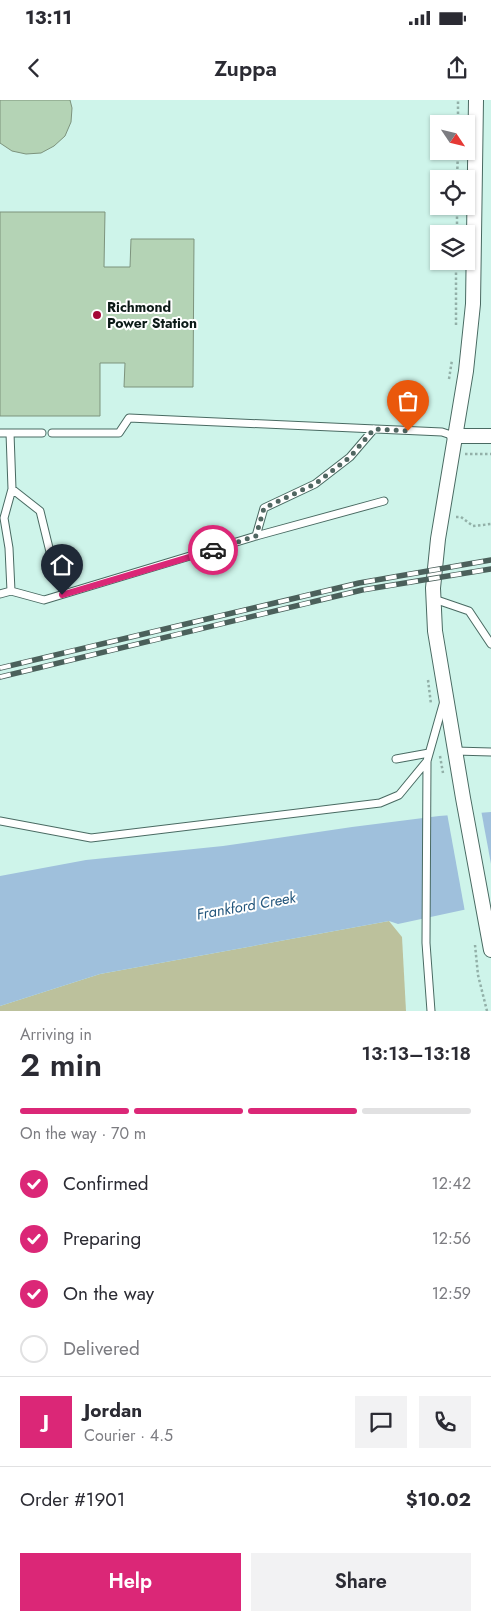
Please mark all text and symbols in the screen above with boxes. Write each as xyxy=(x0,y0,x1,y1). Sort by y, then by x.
text: 13:11 xyxy=(25,4,72,31)
text: Zuppa xyxy=(214,52,277,84)
icon: back xyxy=(20,54,48,82)
icon: share xyxy=(443,54,471,82)
north arrow xyxy=(430,115,475,160)
map controls xyxy=(430,115,475,270)
button: locate xyxy=(430,170,475,215)
button: layers xyxy=(430,225,475,270)
place label: Richmond Power Station xyxy=(107,297,197,333)
marker: Richmond Power Station xyxy=(91,309,103,321)
pin xyxy=(387,380,429,431)
icon: bag xyxy=(394,387,422,415)
courier xyxy=(188,525,238,575)
icon: car xyxy=(199,536,227,564)
pin xyxy=(41,544,83,595)
icon: home xyxy=(48,551,76,579)
water label: Frankford Creek xyxy=(195,886,298,926)
text: Arriving in xyxy=(20,1023,92,1046)
text: 13:13–13:18 xyxy=(362,1040,471,1067)
text: 2 min xyxy=(20,1042,102,1088)
text: On the way · 70 m xyxy=(20,1122,146,1145)
icon: check xyxy=(20,1170,48,1198)
text: Confirmed xyxy=(63,1170,149,1197)
text: 12:42 xyxy=(431,1172,471,1195)
icon: check xyxy=(20,1225,48,1253)
text: Preparing xyxy=(63,1225,141,1252)
text: 12:56 xyxy=(432,1227,471,1250)
icon: check xyxy=(20,1280,48,1308)
text: On the way xyxy=(63,1280,154,1307)
text: 12:59 xyxy=(432,1282,471,1305)
text: Delivered xyxy=(63,1335,140,1362)
button: chat xyxy=(355,1396,407,1448)
button: phone xyxy=(419,1396,471,1448)
text: Jordan xyxy=(84,1397,142,1424)
text: J xyxy=(43,1408,49,1435)
text: Courier · 4.5 xyxy=(84,1424,173,1447)
text: Order #1901 xyxy=(20,1486,125,1513)
text: $10.02 xyxy=(406,1486,471,1513)
button: Help xyxy=(20,1553,241,1611)
button: Share xyxy=(251,1553,471,1611)

